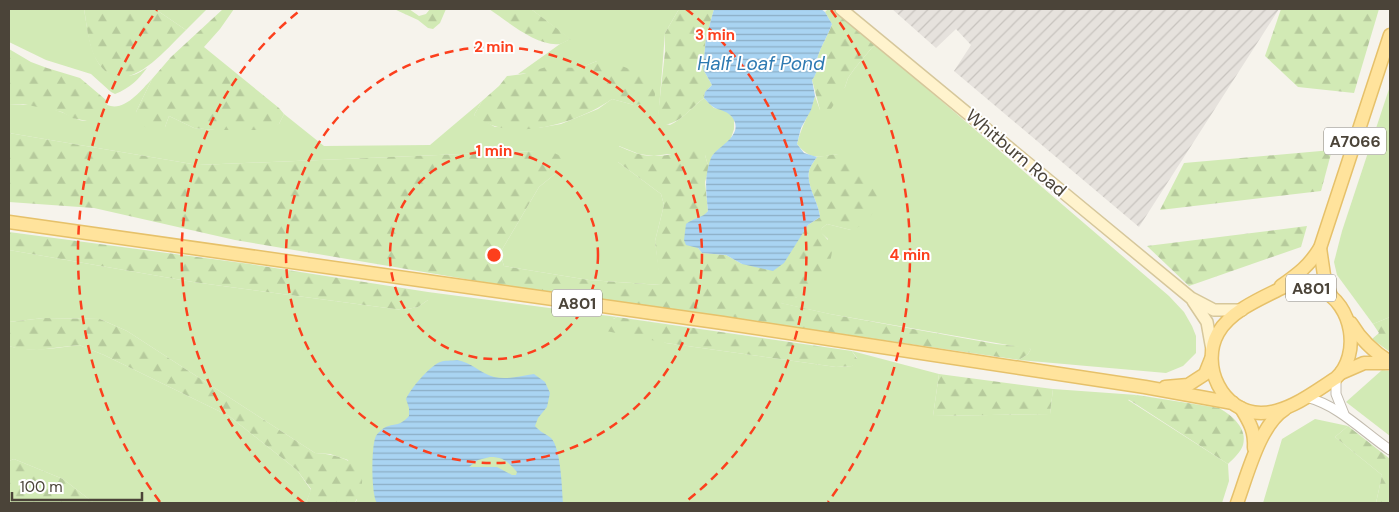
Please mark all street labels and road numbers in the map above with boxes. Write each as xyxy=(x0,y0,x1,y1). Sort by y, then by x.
street label: Whitburn Road xyxy=(961,104,1071,202)
road number: A7066 xyxy=(1324,128,1386,154)
road number: A801 xyxy=(1286,274,1336,302)
road number: A801 xyxy=(552,290,602,316)

